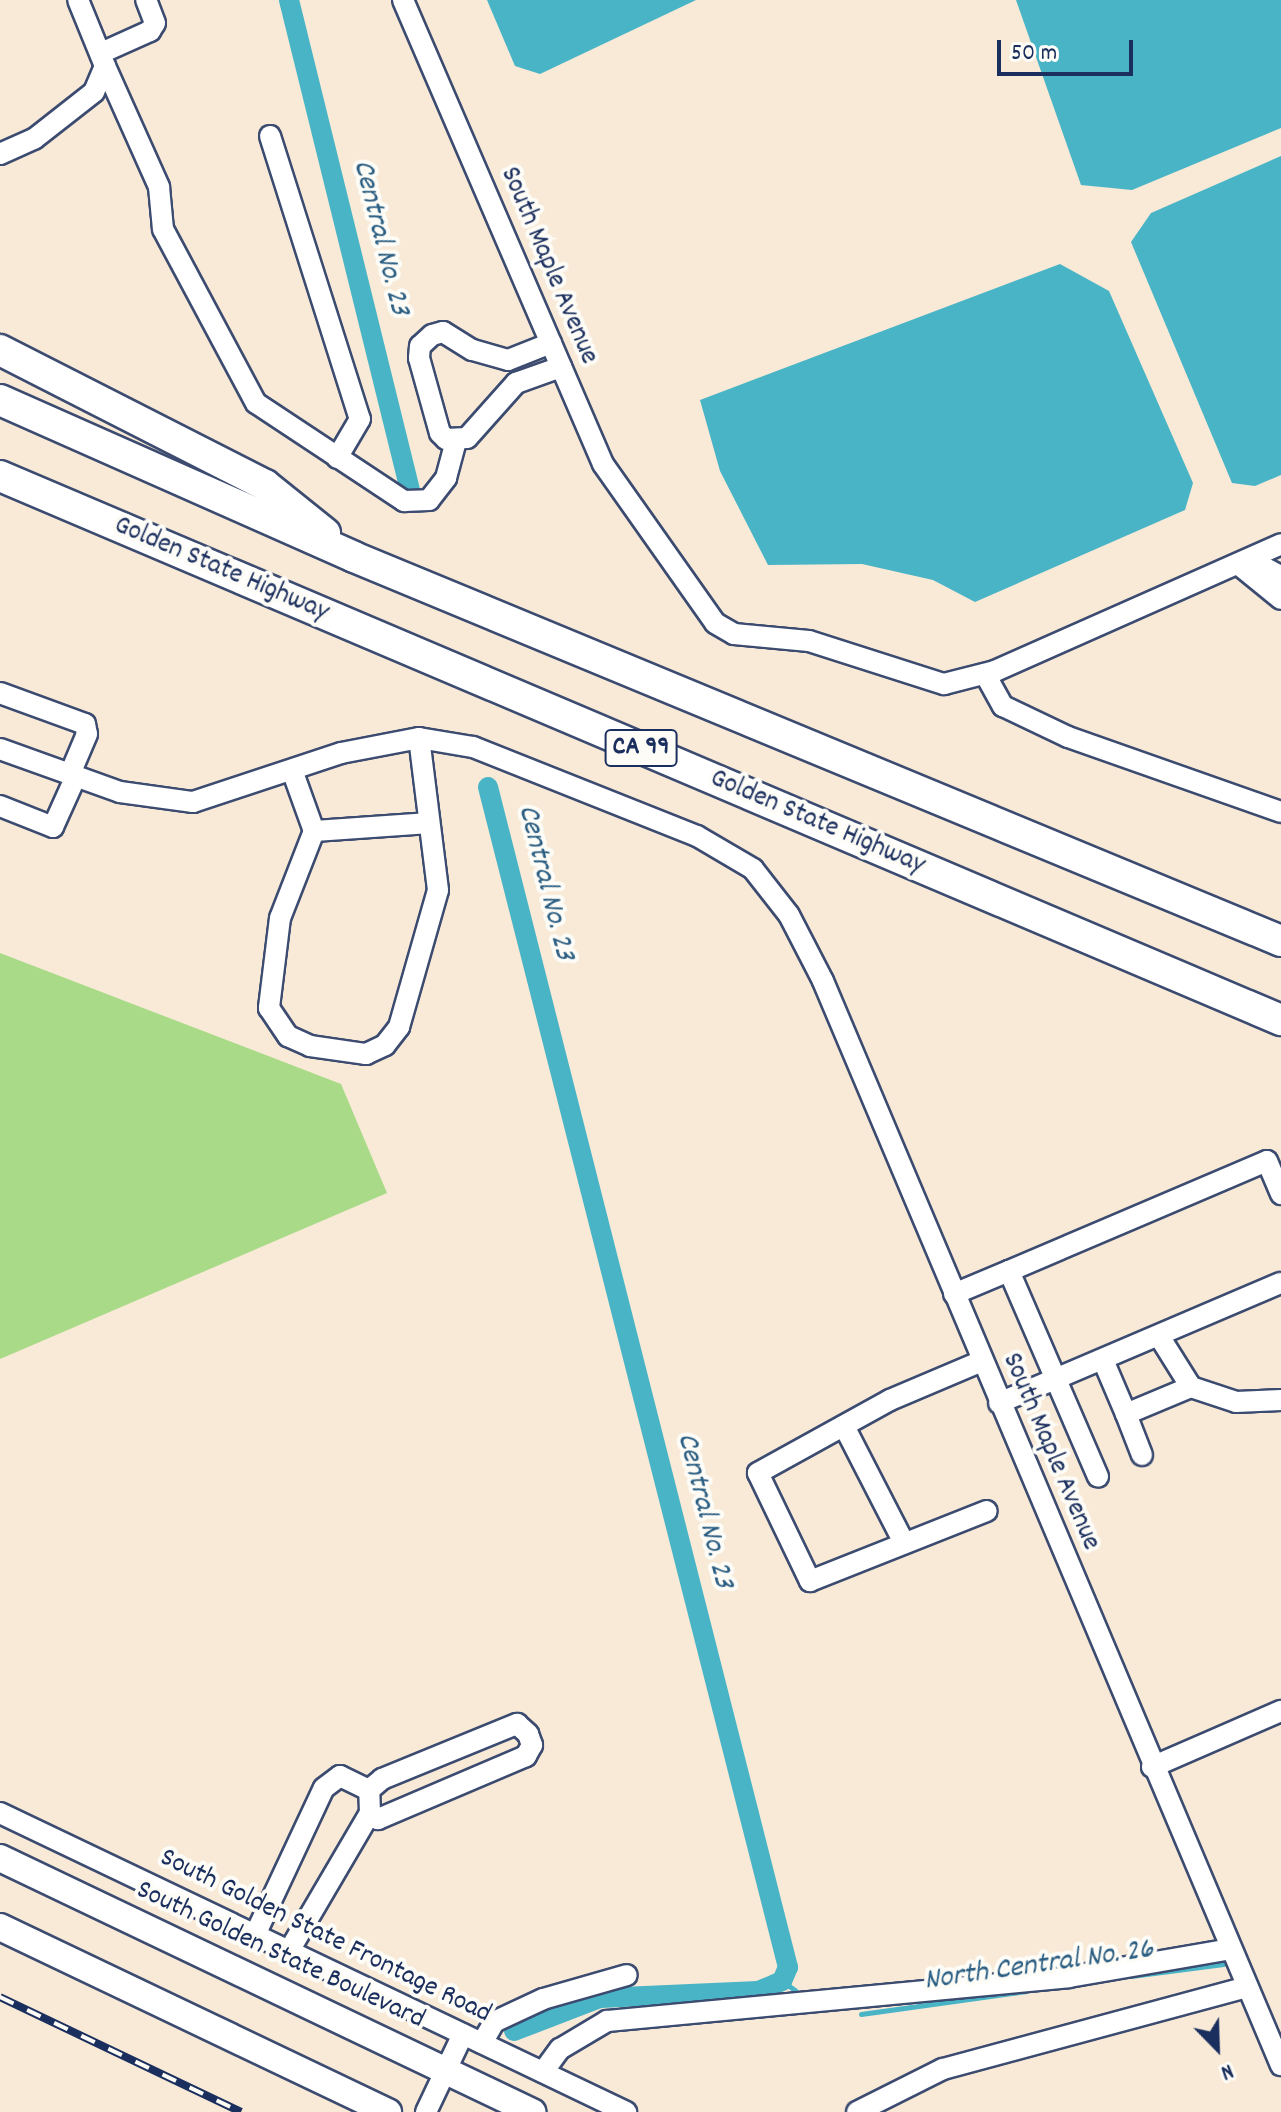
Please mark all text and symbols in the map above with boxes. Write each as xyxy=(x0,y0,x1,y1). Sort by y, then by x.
scale bar xyxy=(1001,24,1137,74)
text: 50 m xyxy=(1011,37,1057,71)
water label: Central No. 23 xyxy=(342,157,416,319)
street label: South Maple Avenue xyxy=(491,162,605,370)
street label: Golden State Highway xyxy=(109,510,333,630)
road number: CA 99 xyxy=(603,726,679,770)
street label: Golden State Highway xyxy=(705,763,929,883)
water label: Central No. 23 xyxy=(507,802,581,964)
street label: South Maple Avenue xyxy=(993,1348,1107,1556)
water label: Central No. 23 xyxy=(666,1430,740,1592)
street label: South Golden State Frontage Road xyxy=(154,1842,496,2032)
street label: South Golden State Boulevard xyxy=(130,1874,430,2038)
water label: North Central No. 26 xyxy=(922,1933,1156,2001)
north arrow xyxy=(1177,2008,1257,2088)
text: N xyxy=(1216,2054,1238,2087)

